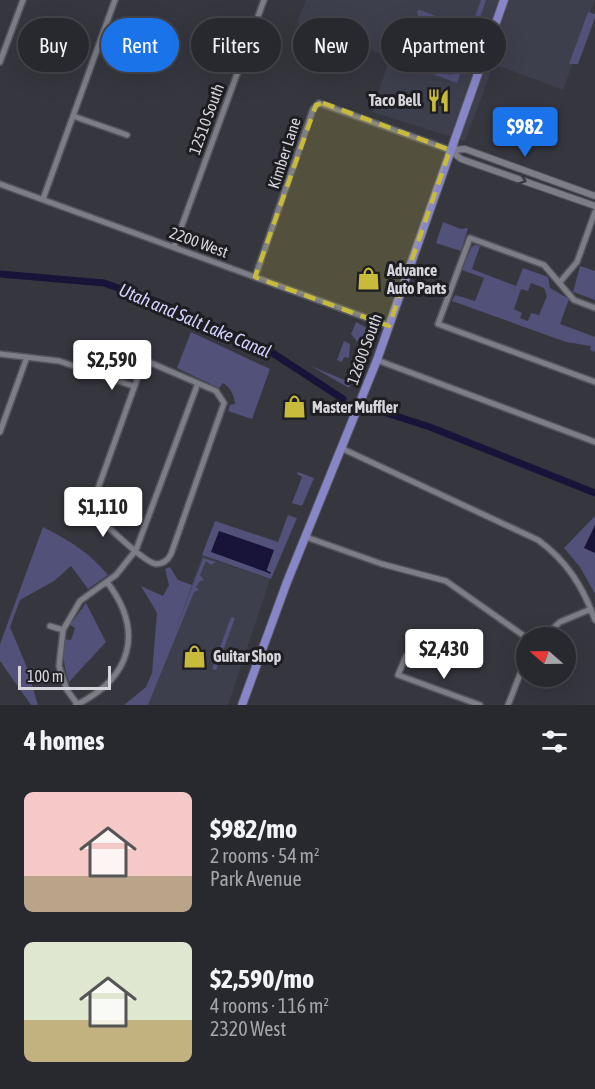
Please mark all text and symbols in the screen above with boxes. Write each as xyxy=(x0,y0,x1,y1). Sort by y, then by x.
chip: Buy xyxy=(18,18,89,72)
chip: Rent xyxy=(101,18,179,72)
chip: Filters xyxy=(191,18,281,72)
chip: New xyxy=(293,18,369,72)
chip: Apartment xyxy=(381,18,506,72)
street label: 12510 South xyxy=(185,81,227,157)
restaurant icon: Taco Bell xyxy=(426,87,452,113)
place label: Taco Bell xyxy=(369,91,422,109)
pin: $982 xyxy=(489,107,561,158)
street label: Kimber Lane xyxy=(264,115,304,191)
text: $982 xyxy=(507,115,543,138)
one-way arrow xyxy=(517,173,527,186)
street label: 2200 West xyxy=(167,223,231,261)
place label: Advance Auto Parts xyxy=(386,261,447,297)
shop icon: Advance Auto Parts xyxy=(356,266,382,292)
water label: Utah and Salt Lake Canal xyxy=(116,279,275,362)
street label: 12600 South xyxy=(343,311,385,387)
pin: $2,590 xyxy=(63,340,161,391)
text: $2,590 xyxy=(87,348,137,371)
shop icon: Master Muffler xyxy=(281,394,307,420)
place label: Master Muffler xyxy=(312,398,398,416)
pin: $1,110 xyxy=(54,487,152,538)
text: $1,110 xyxy=(78,495,128,518)
north arrow xyxy=(516,627,576,687)
map controls xyxy=(516,627,576,687)
pin: $2,430 xyxy=(395,629,493,680)
text: $2,430 xyxy=(419,637,469,660)
shop icon: Guitar Shop xyxy=(182,643,208,669)
place label: Guitar Shop xyxy=(213,647,282,665)
scale bar xyxy=(18,663,111,690)
text: 100 m xyxy=(27,667,63,685)
icon: filters xyxy=(538,725,571,758)
text: 4 homes xyxy=(24,726,104,756)
text: $982/mo xyxy=(210,814,297,844)
icon: home xyxy=(72,816,144,888)
text: 2 rooms · 54 m² xyxy=(210,844,320,867)
text: Park Avenue xyxy=(210,867,302,890)
text: $2,590/mo xyxy=(210,964,314,994)
icon: home xyxy=(72,966,144,1038)
text: 4 rooms · 116 m² xyxy=(210,994,329,1017)
text: 2320 West xyxy=(210,1017,286,1040)

